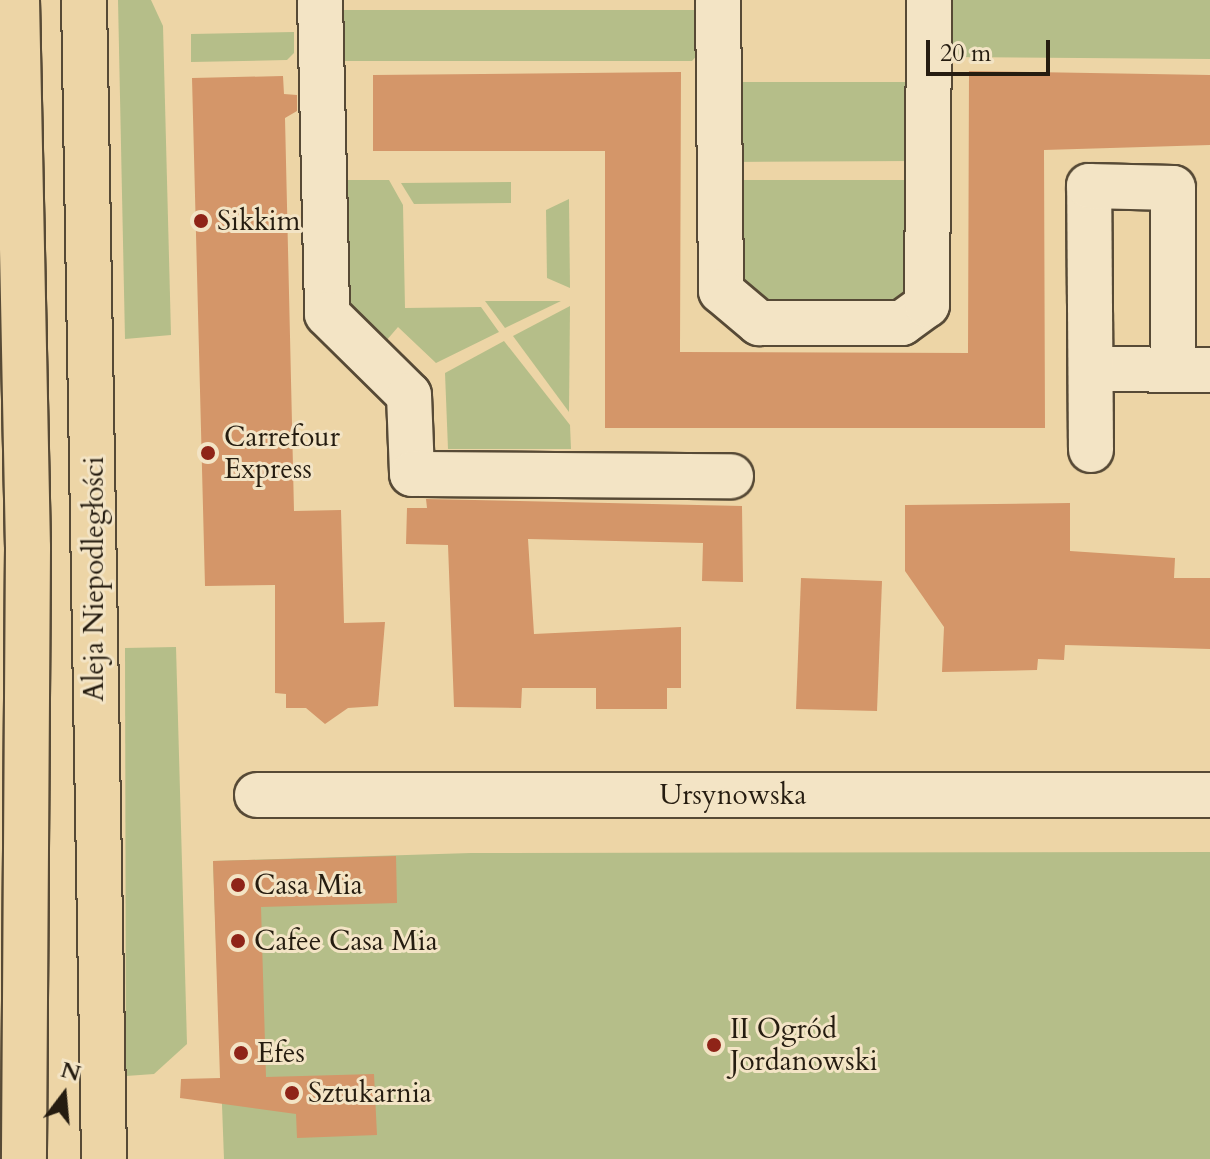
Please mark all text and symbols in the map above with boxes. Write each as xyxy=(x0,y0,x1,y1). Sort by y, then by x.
scale bar xyxy=(930,24,1054,74)
text: 20 m xyxy=(940,37,991,70)
place label: Sikkim xyxy=(217,204,300,238)
marker: Sikkim xyxy=(192,212,210,230)
place label: Carrefour Express xyxy=(224,420,340,486)
marker: Carrefour Express xyxy=(199,444,217,462)
street label: Aleja Niepodległości xyxy=(77,456,111,702)
street label: Ursynowska xyxy=(659,778,807,812)
place label: Casa Mia xyxy=(254,868,363,902)
marker: Casa Mia xyxy=(229,876,247,894)
place label: Cafee Casa Mia xyxy=(254,924,438,958)
marker: Cafee Casa Mia xyxy=(229,932,247,950)
place label: II Ogród Jordanowski xyxy=(730,1012,878,1078)
place label: Efes xyxy=(257,1036,305,1070)
marker: II Ogród Jordanowski xyxy=(705,1036,723,1054)
marker: Efes xyxy=(232,1044,250,1062)
north arrow xyxy=(24,1055,104,1135)
text: N xyxy=(57,1055,84,1089)
place label: Sztukarnia xyxy=(308,1076,432,1110)
marker: Sztukarnia xyxy=(283,1084,301,1102)

